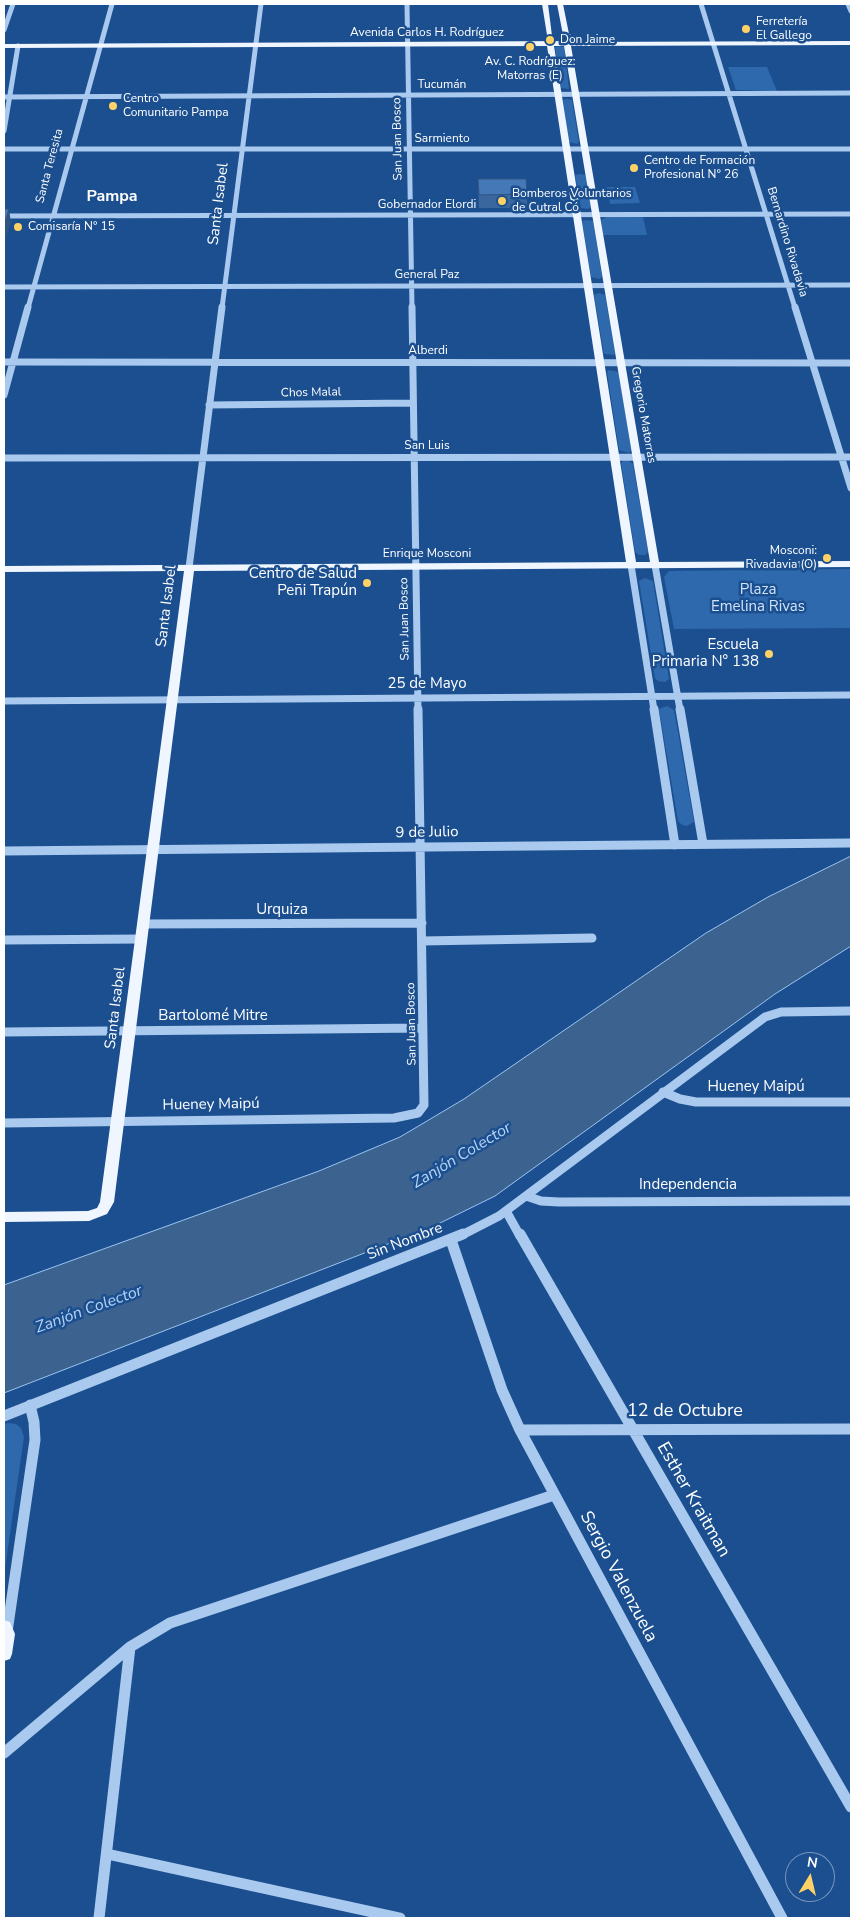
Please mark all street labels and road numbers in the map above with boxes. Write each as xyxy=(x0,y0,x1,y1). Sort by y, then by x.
street label: Avenida Carlos H. Rodríguez xyxy=(350,26,504,40)
street label: Tucumán xyxy=(418,78,466,92)
street label: San Juan Bosco xyxy=(390,97,406,181)
street label: Santa Teresita xyxy=(33,127,67,205)
street label: Sarmiento xyxy=(414,132,470,146)
street label: Santa Isabel xyxy=(205,162,233,246)
street label: Bernardino Rivadavia xyxy=(763,185,811,299)
street label: Gobernador Elordi xyxy=(378,198,476,212)
street label: General Paz xyxy=(395,268,459,282)
street label: Alberdi xyxy=(408,344,448,358)
street label: Gregorio Matorras xyxy=(627,366,659,464)
street label: Chos Malal xyxy=(281,385,341,401)
street label: San Luis xyxy=(404,439,450,453)
street label: Enrique Mosconi xyxy=(383,547,471,561)
street label: Santa Isabel xyxy=(153,564,181,648)
street label: San Juan Bosco xyxy=(397,577,413,661)
street label: 25 de Mayo xyxy=(387,675,467,693)
street label: 9 de Julio xyxy=(395,823,459,843)
street label: Urquiza xyxy=(256,901,308,919)
street label: Santa Isabel xyxy=(102,966,130,1050)
street label: San Juan Bosco xyxy=(404,982,420,1066)
street label: Bartolomé Mitre xyxy=(158,1007,268,1025)
street label: Hueney Maipú xyxy=(707,1078,805,1096)
street label: Hueney Maipú xyxy=(162,1095,260,1115)
street label: Independencia xyxy=(639,1176,737,1194)
street label: Sin Nombre xyxy=(365,1219,445,1265)
street label: 12 de Octubre xyxy=(627,1401,743,1423)
street label: Esther Kraitman xyxy=(651,1439,735,1561)
street label: Sergio Valenzuela xyxy=(574,1508,662,1646)

